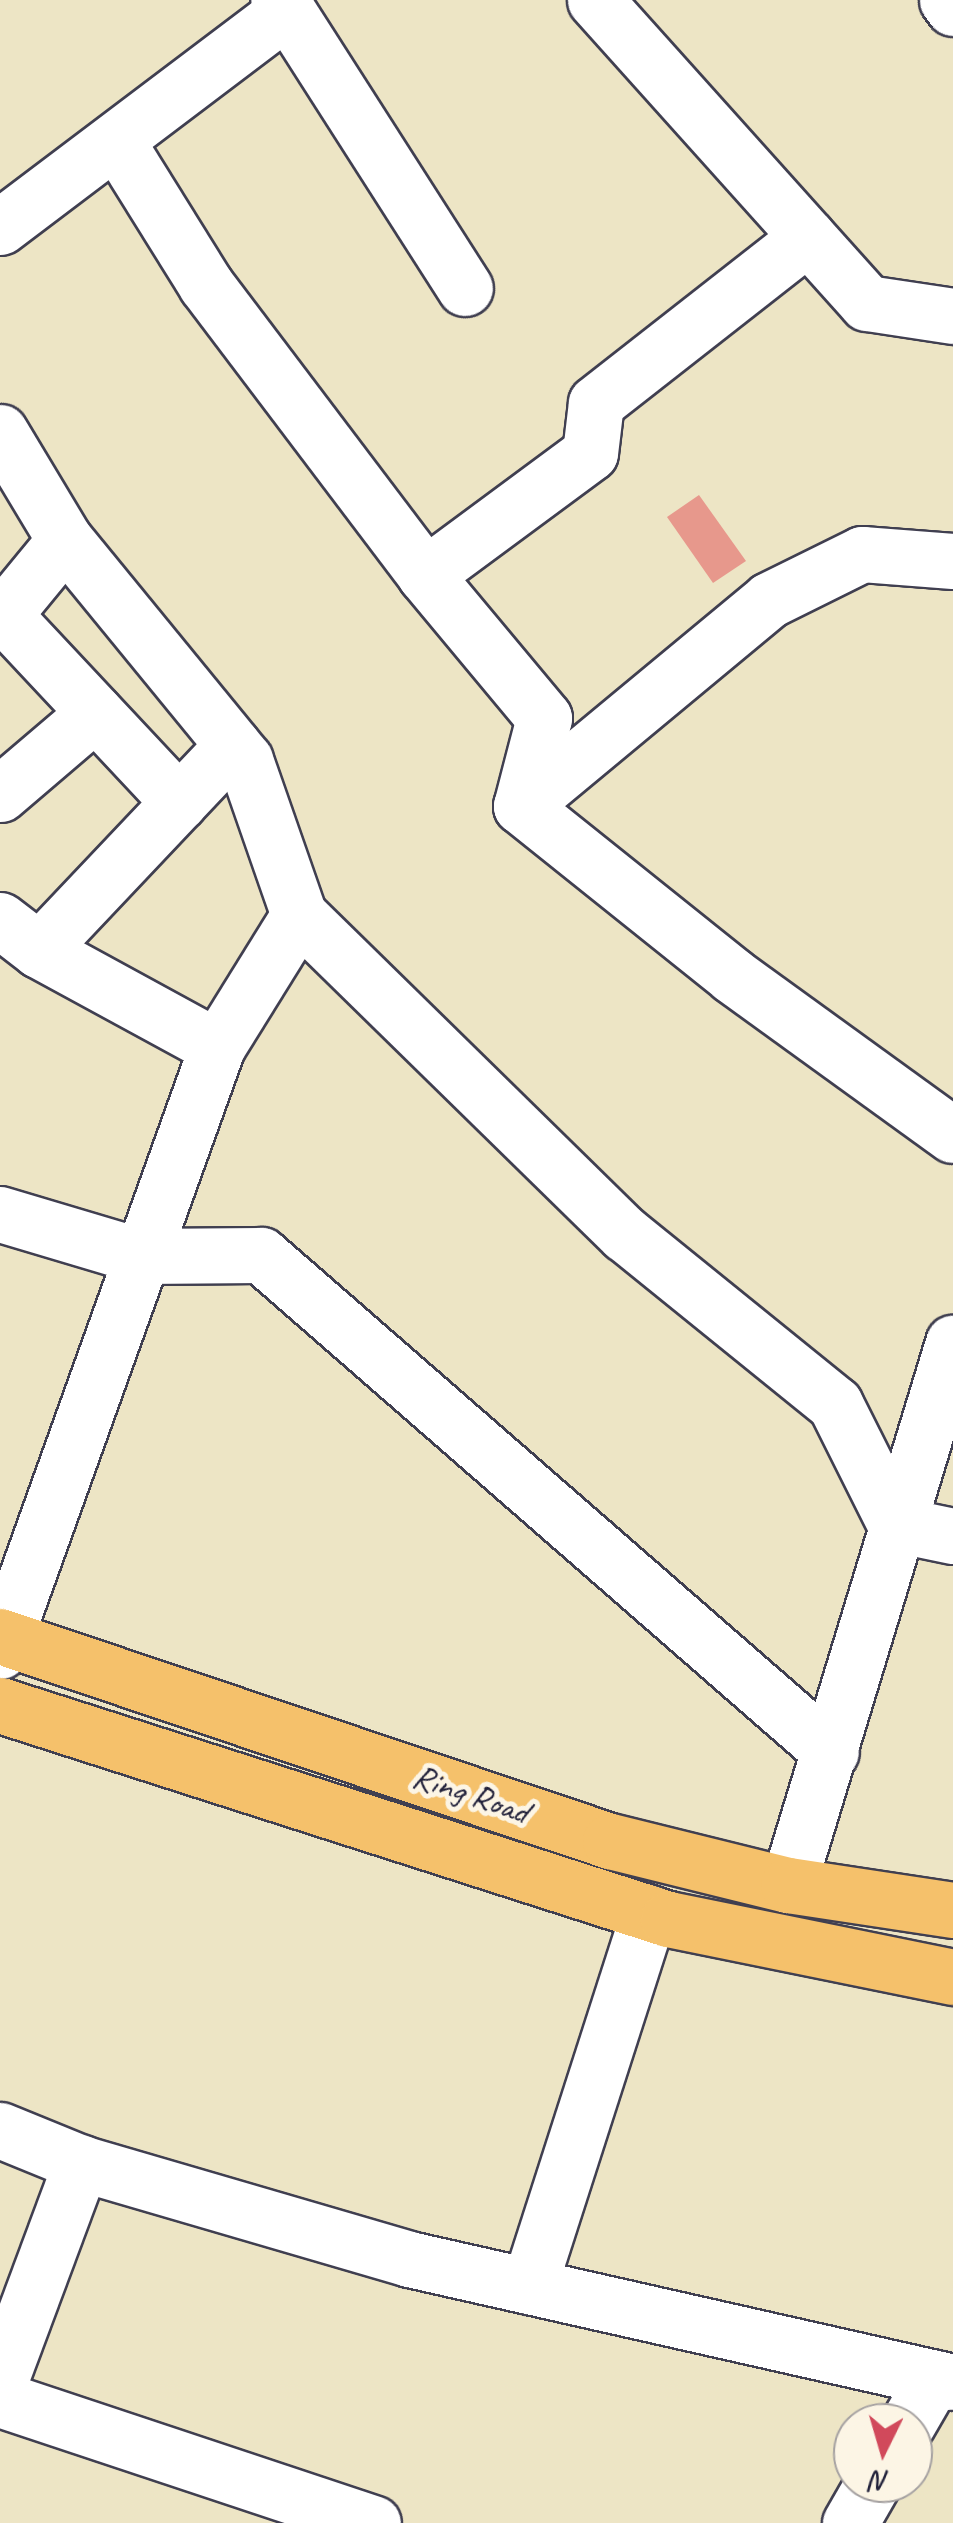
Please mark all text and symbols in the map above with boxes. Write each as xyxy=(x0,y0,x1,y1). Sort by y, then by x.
street label: Ring Road xyxy=(407,1755,535,1833)
north arrow xyxy=(833,2403,933,2503)
text: N xyxy=(870,2463,891,2500)

